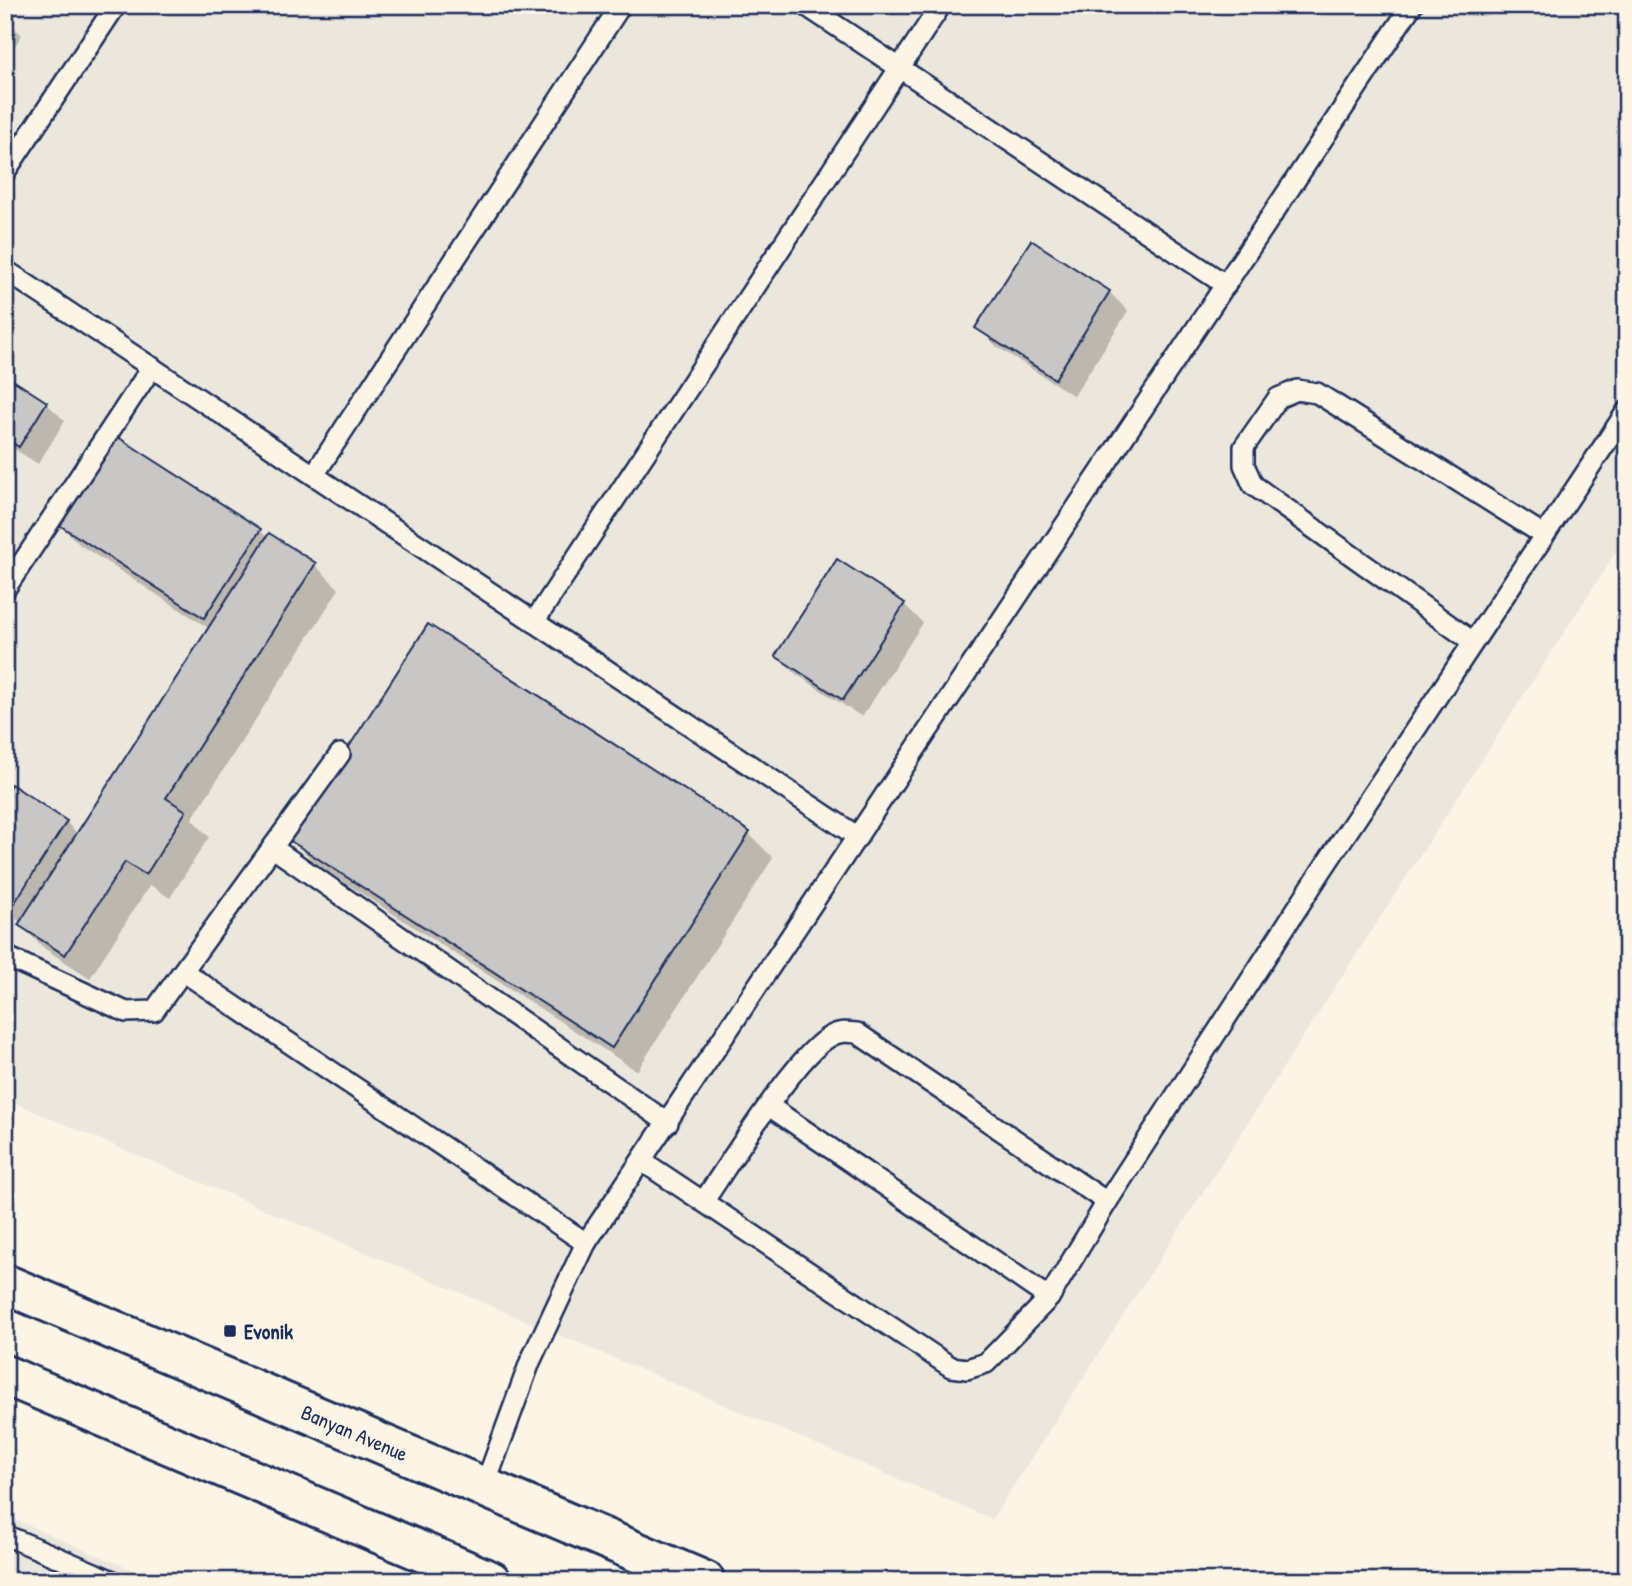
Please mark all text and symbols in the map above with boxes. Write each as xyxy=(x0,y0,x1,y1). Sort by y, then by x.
place label: Evonik xyxy=(244,1317,293,1346)
marker: Evonik xyxy=(222,1323,238,1339)
street label: Banyan Avenue xyxy=(297,1397,413,1468)

